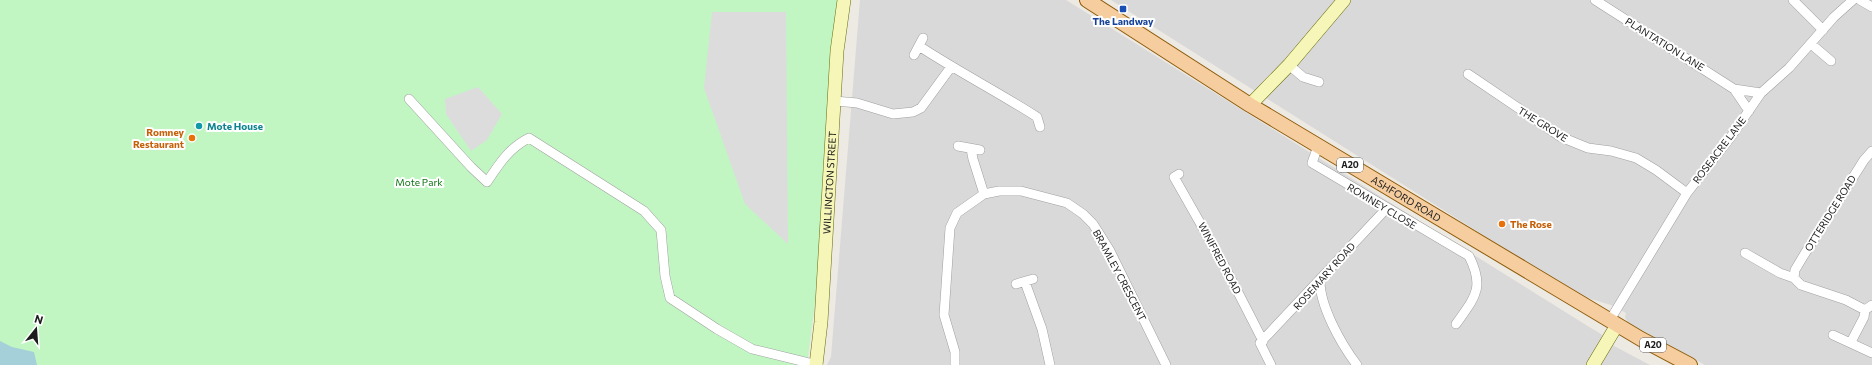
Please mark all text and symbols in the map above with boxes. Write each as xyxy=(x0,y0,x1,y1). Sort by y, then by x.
marker: The Landway xyxy=(1118,4,1128,14)
place label: The Landway xyxy=(1093,15,1154,27)
street label: PLANTATION LANE xyxy=(1623,15,1707,73)
street label: THE GROVE xyxy=(1516,104,1570,144)
street label: ROSEACRE LANE xyxy=(1690,114,1748,186)
place label: Mote House xyxy=(207,120,263,132)
marker: Mote House xyxy=(194,121,204,131)
place label: Romney Restaurant xyxy=(133,126,185,150)
street label: WILLINGTON STREET xyxy=(820,130,838,234)
marker: Romney Restaurant xyxy=(187,133,197,143)
road number: A20 xyxy=(1337,158,1363,172)
street label: ASHFORD ROAD xyxy=(1369,173,1443,224)
street label: OTTERIDGE ROAD xyxy=(1802,173,1858,253)
park label: Mote Park xyxy=(395,176,443,188)
street label: ROMNEY CLOSE xyxy=(1345,181,1419,231)
place label: The Rose xyxy=(1510,218,1552,230)
marker: The Rose xyxy=(1497,219,1507,229)
street label: WINIFRED ROAD xyxy=(1196,220,1244,296)
street label: BRAMLEY CRESCENT xyxy=(1091,227,1149,323)
street label: ROSEMARY ROAD xyxy=(1291,240,1357,312)
north arrow xyxy=(16,309,56,349)
text: N xyxy=(33,312,45,326)
road number: A20 xyxy=(1640,338,1666,352)

